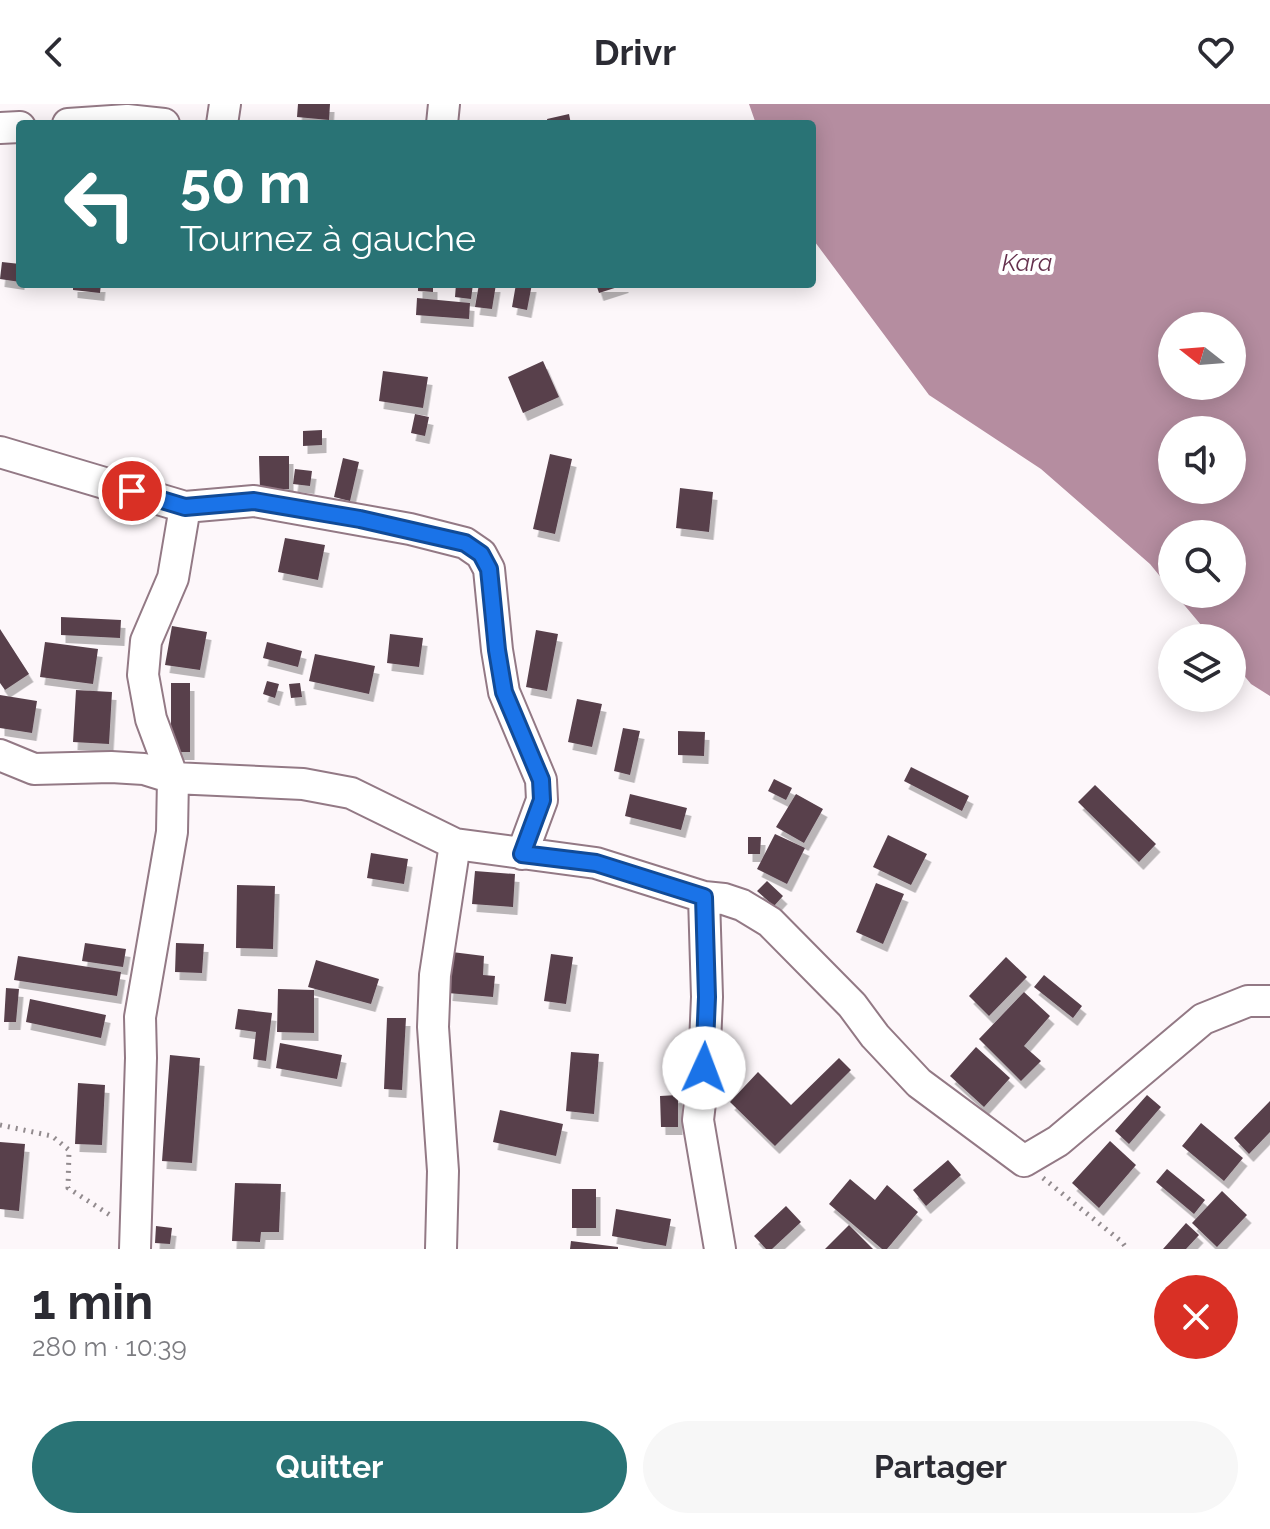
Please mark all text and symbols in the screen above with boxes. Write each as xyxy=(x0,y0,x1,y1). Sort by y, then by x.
icon: back xyxy=(32,30,76,74)
icon: heart xyxy=(1194,30,1238,74)
text: Drivr xyxy=(594,31,676,73)
text: 50 m xyxy=(180,150,311,216)
icon: left xyxy=(48,152,152,256)
text: Tournez à gauche xyxy=(180,217,476,259)
water label: Kara xyxy=(1002,248,1052,277)
north arrow xyxy=(1158,312,1246,400)
map controls xyxy=(1158,312,1246,712)
button: sound xyxy=(1158,416,1246,504)
pin xyxy=(98,457,166,525)
icon: arrive xyxy=(110,469,154,513)
button: search xyxy=(1158,520,1246,608)
button: layers xyxy=(1158,624,1246,712)
position arrow xyxy=(662,1026,746,1110)
text: 1 min xyxy=(32,1274,153,1330)
button: close xyxy=(1154,1275,1238,1359)
text: 280 m · 10:39 xyxy=(32,1332,187,1362)
button: Quitter xyxy=(32,1421,627,1513)
button: Partager xyxy=(643,1421,1238,1513)

